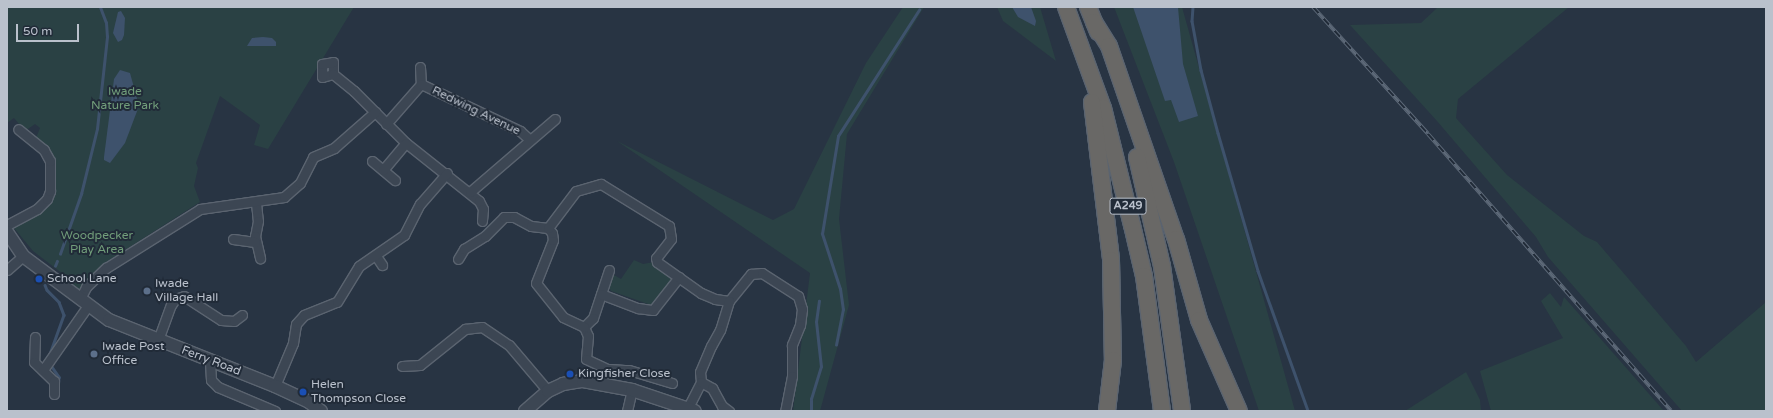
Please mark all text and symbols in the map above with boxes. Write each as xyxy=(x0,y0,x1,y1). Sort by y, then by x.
scale bar xyxy=(18,16,81,42)
text: 50 m xyxy=(23,24,52,38)
street label: Redwing Avenue xyxy=(430,83,522,139)
park label: Iwade Nature Park xyxy=(91,85,159,113)
road number: A249 xyxy=(1109,197,1147,215)
park label: Woodpecker Play Area xyxy=(61,229,133,257)
place label: School Lane xyxy=(47,272,117,286)
marker: School Lane xyxy=(34,274,44,284)
place label: Iwade Village Hall xyxy=(155,277,218,305)
marker: Iwade Village Hall xyxy=(142,286,152,296)
place label: Iwade Post Office xyxy=(102,340,164,368)
street label: Ferry Road xyxy=(179,343,243,379)
marker: Iwade Post Office xyxy=(89,349,99,359)
place label: Kingfisher Close xyxy=(578,367,670,381)
marker: Kingfisher Close xyxy=(565,369,575,379)
place label: Helen Thompson Close xyxy=(311,378,406,406)
marker: Helen Thompson Close xyxy=(298,387,308,397)

